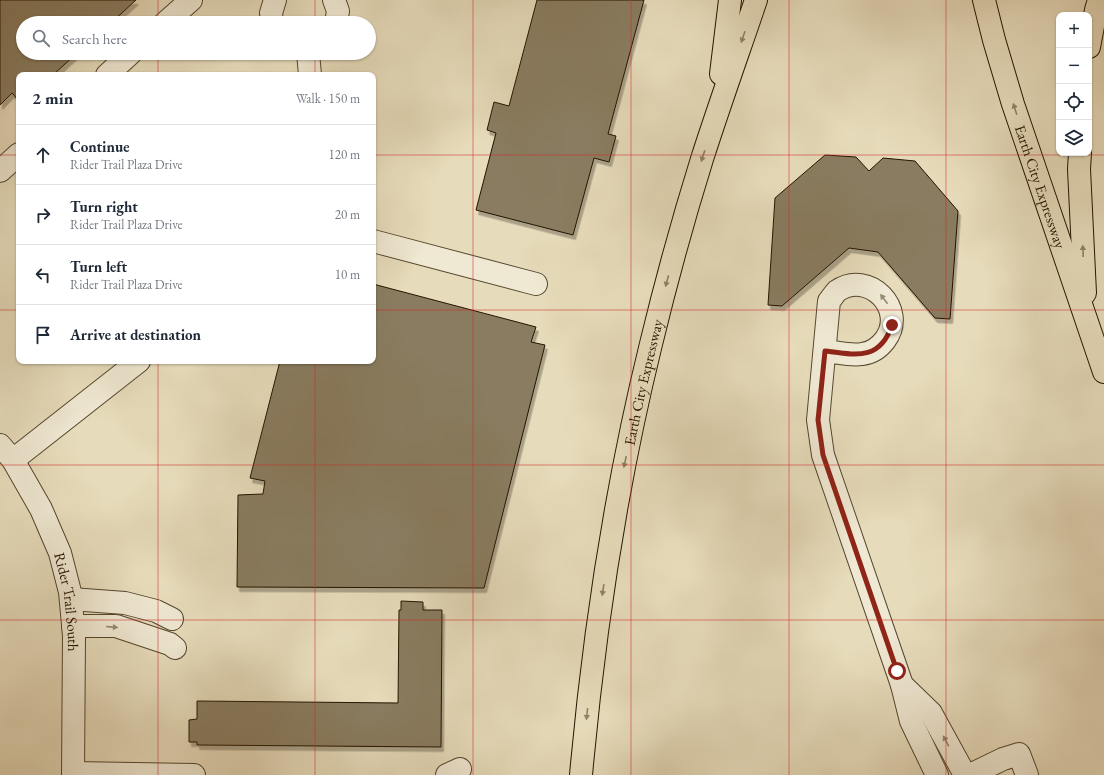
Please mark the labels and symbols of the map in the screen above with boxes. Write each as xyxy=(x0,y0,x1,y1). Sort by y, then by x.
one-way arrow xyxy=(740,31,746,43)
one-way arrow xyxy=(1012,102,1018,114)
street label: Earth City Expressway xyxy=(1011,122,1071,251)
one-way arrow xyxy=(700,151,706,163)
one-way arrow xyxy=(1080,244,1086,257)
one-way arrow xyxy=(664,275,670,287)
one-way arrow xyxy=(880,294,888,305)
route end xyxy=(883,316,901,334)
street label: Earth City Expressway xyxy=(619,317,666,447)
one-way arrow xyxy=(622,456,628,468)
street label: Rider Trail South xyxy=(51,550,84,652)
one-way arrow xyxy=(600,584,606,596)
one-way arrow xyxy=(106,623,118,630)
route start xyxy=(888,662,906,680)
one-way arrow xyxy=(584,708,590,720)
one-way arrow xyxy=(943,735,950,747)

